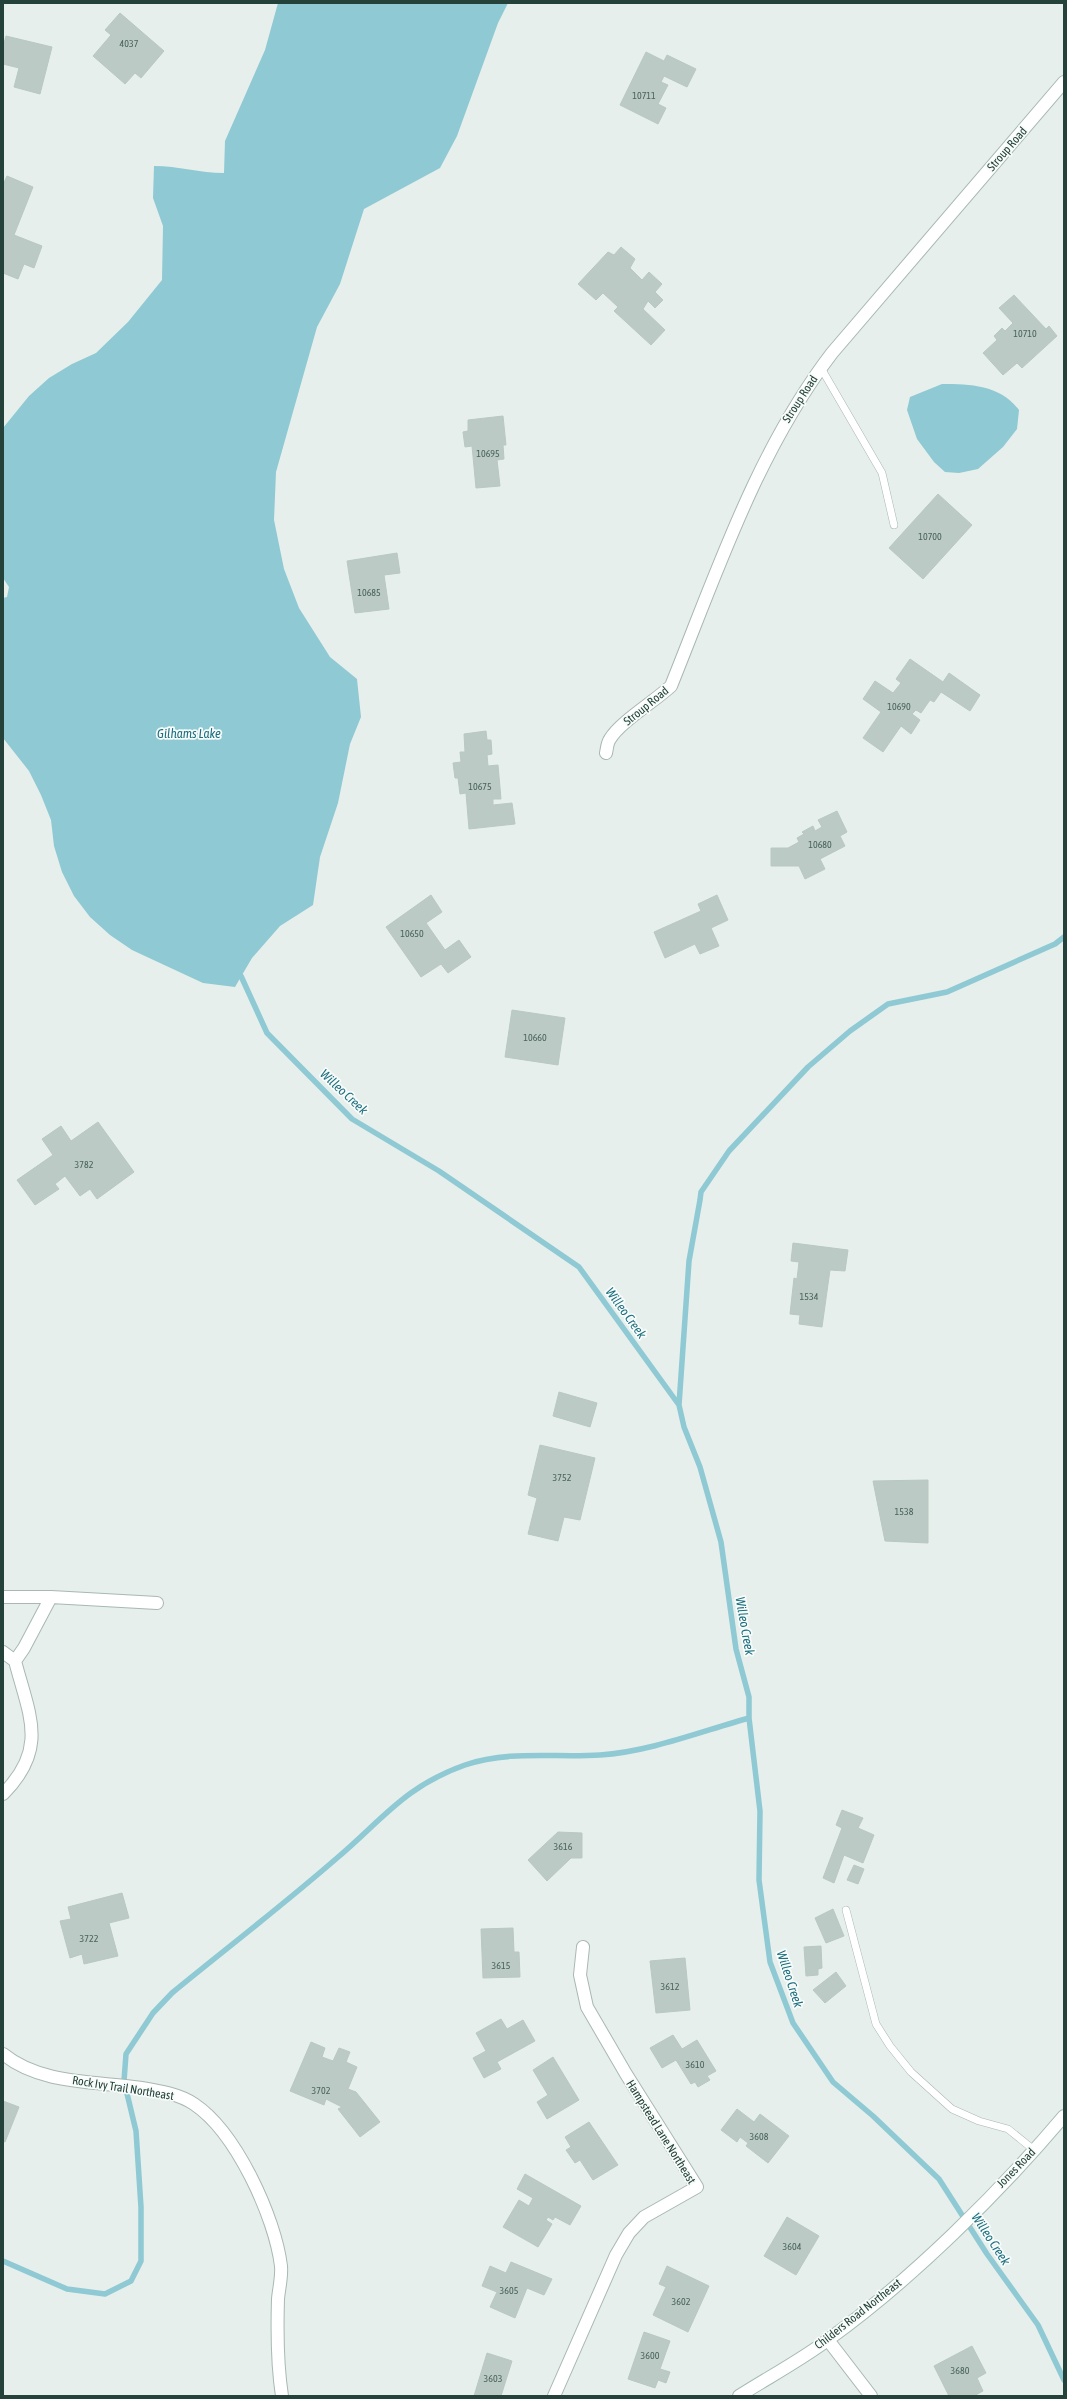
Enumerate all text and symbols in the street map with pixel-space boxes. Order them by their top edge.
house number: 4037 [120,38,139,49]
house number: 10711 [632,90,656,101]
street label: Stroup Road [984,124,1030,174]
house number: 10710 [1013,328,1037,339]
street label: Stroup Road [780,373,820,425]
house number: 10695 [476,448,500,459]
house number: 10700 [918,531,942,542]
house number: 10685 [357,587,381,598]
street label: Stroup Road [621,684,671,728]
house number: 10690 [887,701,911,712]
water label: Gilhams Lake [157,726,221,741]
house number: 10675 [468,781,492,792]
house number: 10680 [808,839,832,850]
house number: 10650 [400,928,424,939]
house number: 10660 [523,1032,547,1043]
water label: Willeo Creek [317,1066,371,1118]
house number: 3782 [75,1159,94,1170]
water label: Willeo Creek [603,1285,650,1342]
house number: 1534 [800,1291,819,1302]
house number: 3752 [553,1472,572,1483]
house number: 1538 [895,1506,914,1517]
water label: Willeo Creek [732,1596,758,1657]
house number: 3616 [554,1841,573,1852]
house number: 3722 [80,1933,99,1944]
water label: Willeo Creek [774,1949,806,2010]
house number: 3615 [492,1960,511,1971]
house number: 3612 [661,1981,680,1992]
house number: 3610 [686,2059,705,2070]
street label: Rock Ivy Trail Northeast [71,2073,175,2103]
street label: Hampstead Lane Northeast [623,2077,699,2187]
house number: 3702 [312,2085,331,2096]
house number: 3608 [750,2131,769,2142]
street label: Jones Road [994,2145,1038,2191]
water label: Willeo Creek [969,2210,1014,2268]
house number: 3604 [783,2241,802,2252]
street label: Childers Road Northeast [812,2275,905,2352]
house number: 3605 [500,2285,519,2296]
house number: 3602 [672,2296,691,2307]
house number: 3600 [641,2350,660,2361]
house number: 3680 [951,2365,970,2376]
house number: 3603 [484,2373,503,2384]

